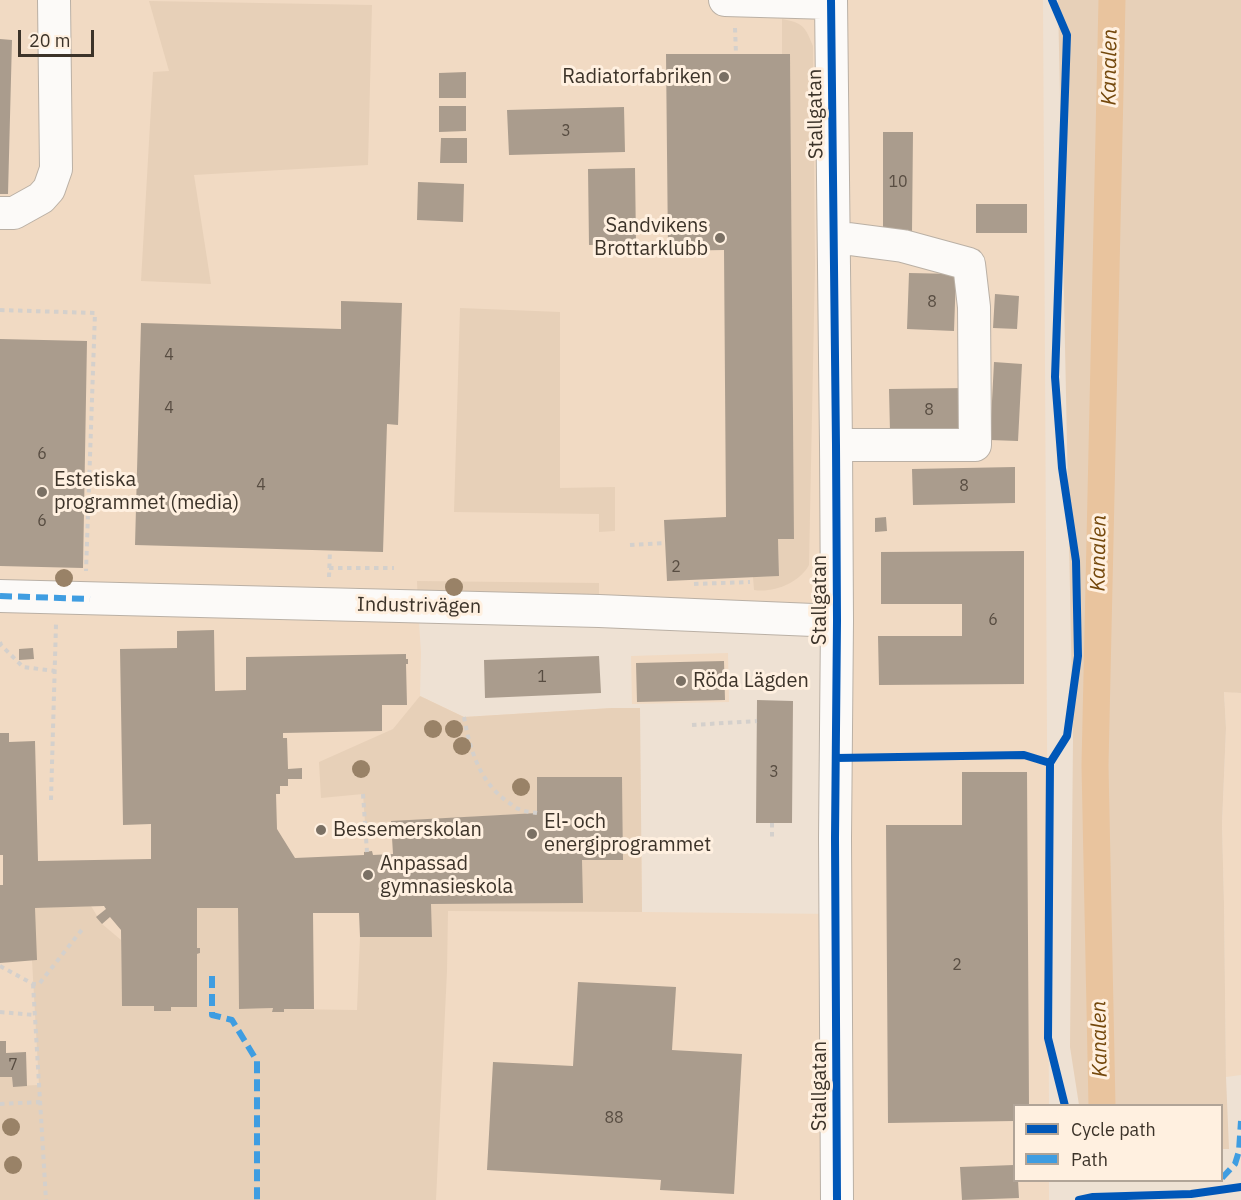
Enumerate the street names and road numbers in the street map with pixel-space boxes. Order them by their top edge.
street label: Stallgatan [803,69,829,159]
street label: Stallgatan [808,555,832,645]
street label: Industrivägen [357,593,481,619]
street label: Stallgatan [808,1041,832,1131]

